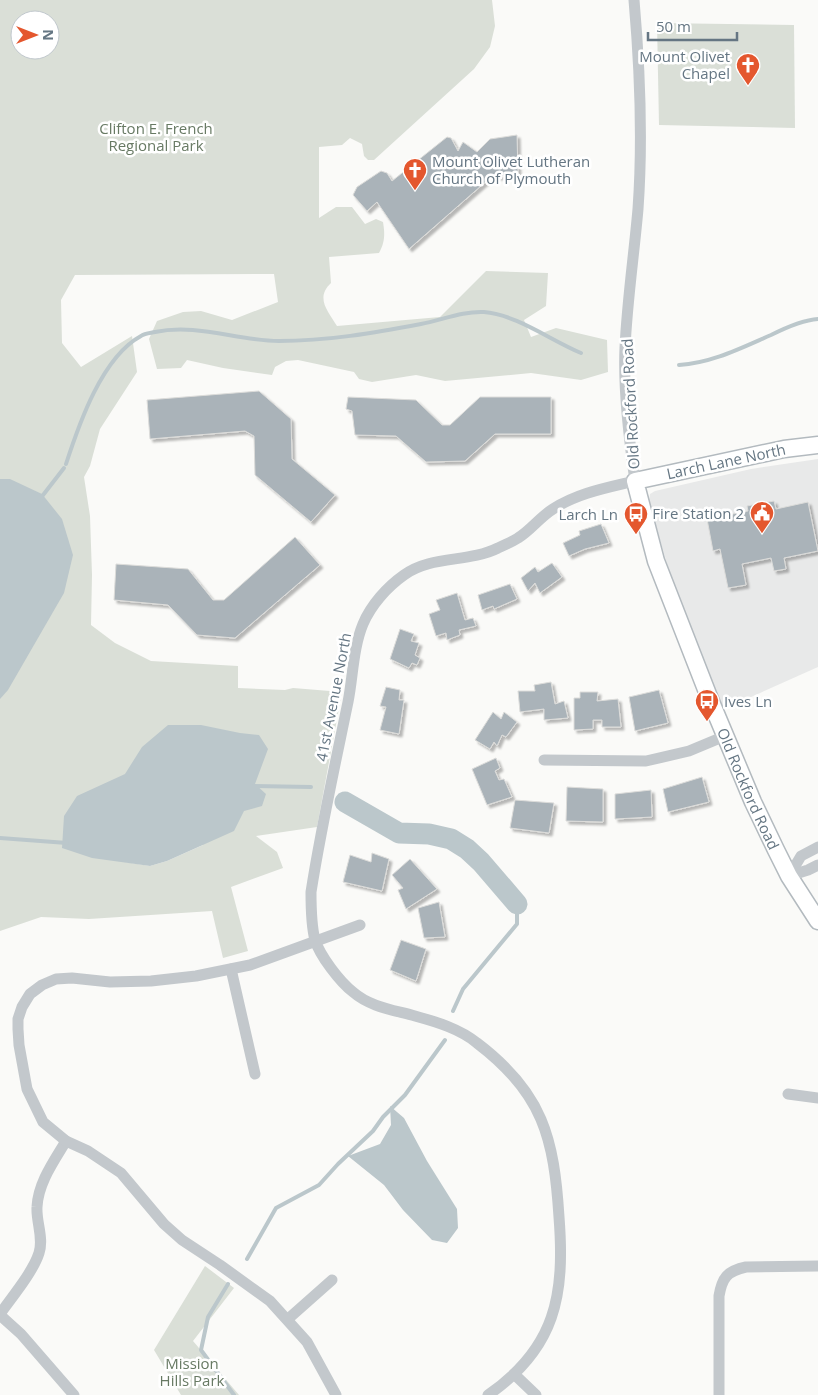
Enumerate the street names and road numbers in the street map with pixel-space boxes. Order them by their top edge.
street label: Old Rockford Road [617,338,643,470]
street label: Larch Lane North [665,439,787,483]
street label: 41st Avenue North [311,631,355,763]
street label: Old Rockford Road [713,725,784,853]

